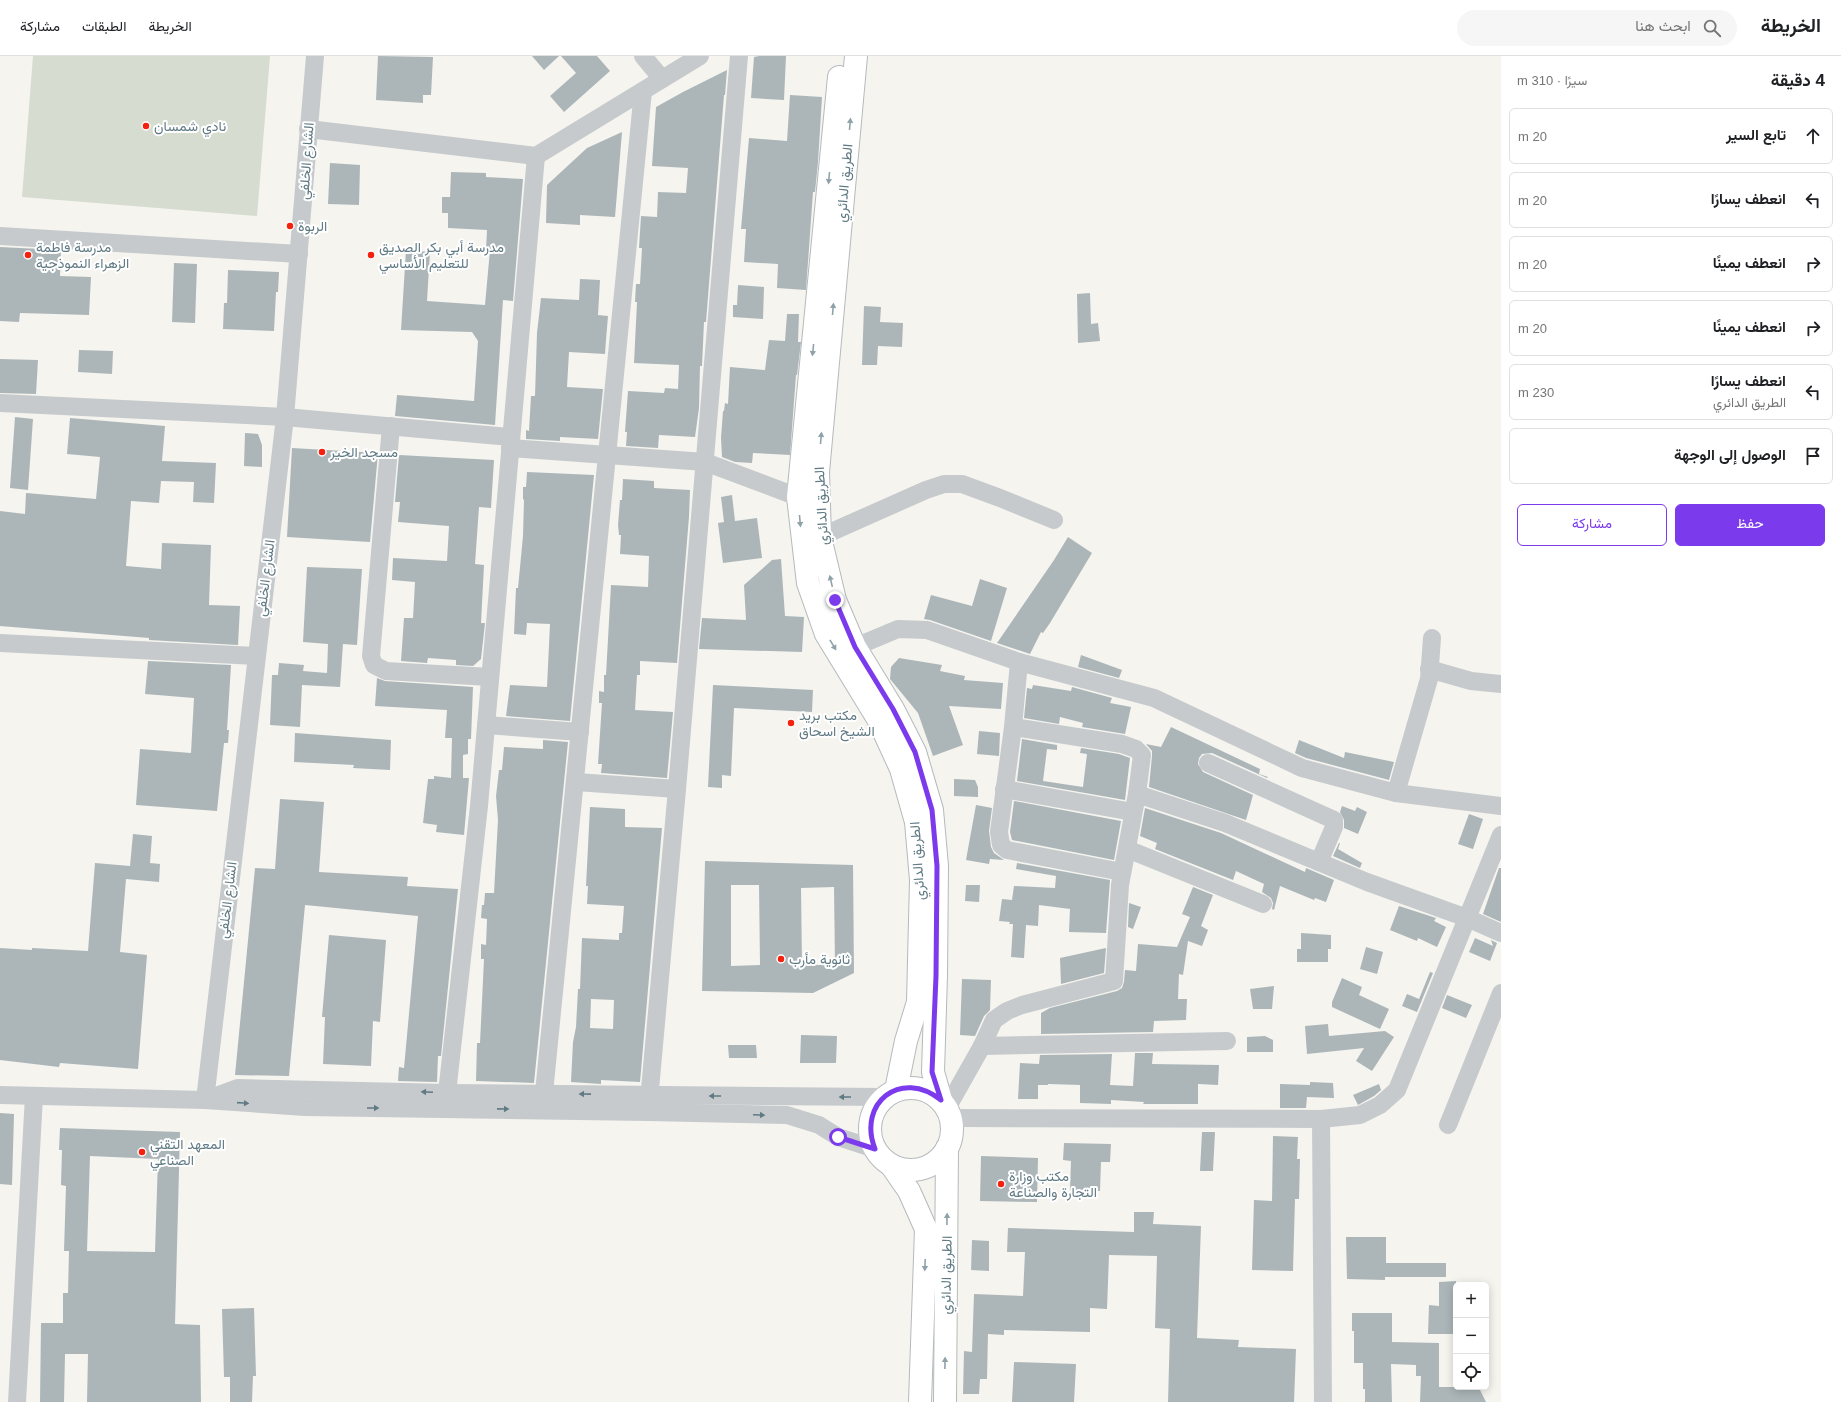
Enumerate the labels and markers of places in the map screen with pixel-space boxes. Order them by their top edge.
place label: نادي شمسان [154,118,226,138]
marker: نادي شمسان [141,121,151,131]
place label: الربوة [298,218,327,235]
marker: الربوة [285,221,295,231]
place label: مدرسة فاطمة الزهراء النموذجية [36,239,129,272]
place label: مدرسة أبي بكر الصديق للتعليم الأساسي [379,239,504,275]
marker: مدرسة فاطمة الزهراء النموذجية [23,250,33,260]
marker: مدرسة أبي بكر الصديق للتعليم الأساسي [366,250,376,260]
place label: مسجد الخير [329,444,398,461]
marker: مسجد الخير [317,447,327,457]
place label: مكتب بريد الشيخ اسحاق [799,707,875,742]
marker: مكتب بريد الشيخ اسحاق [786,718,796,728]
place label: ثانوية مأرب [789,951,850,968]
marker: ثانوية مأرب [776,954,786,964]
place label: المعهد التقني الصناعي [150,1136,225,1172]
marker: المعهد التقني الصناعي [137,1147,147,1157]
place label: مكتب وزارة التجارة والصناعة [1009,1168,1097,1201]
marker: مكتب وزارة التجارة والصناعة [996,1179,1006,1189]

